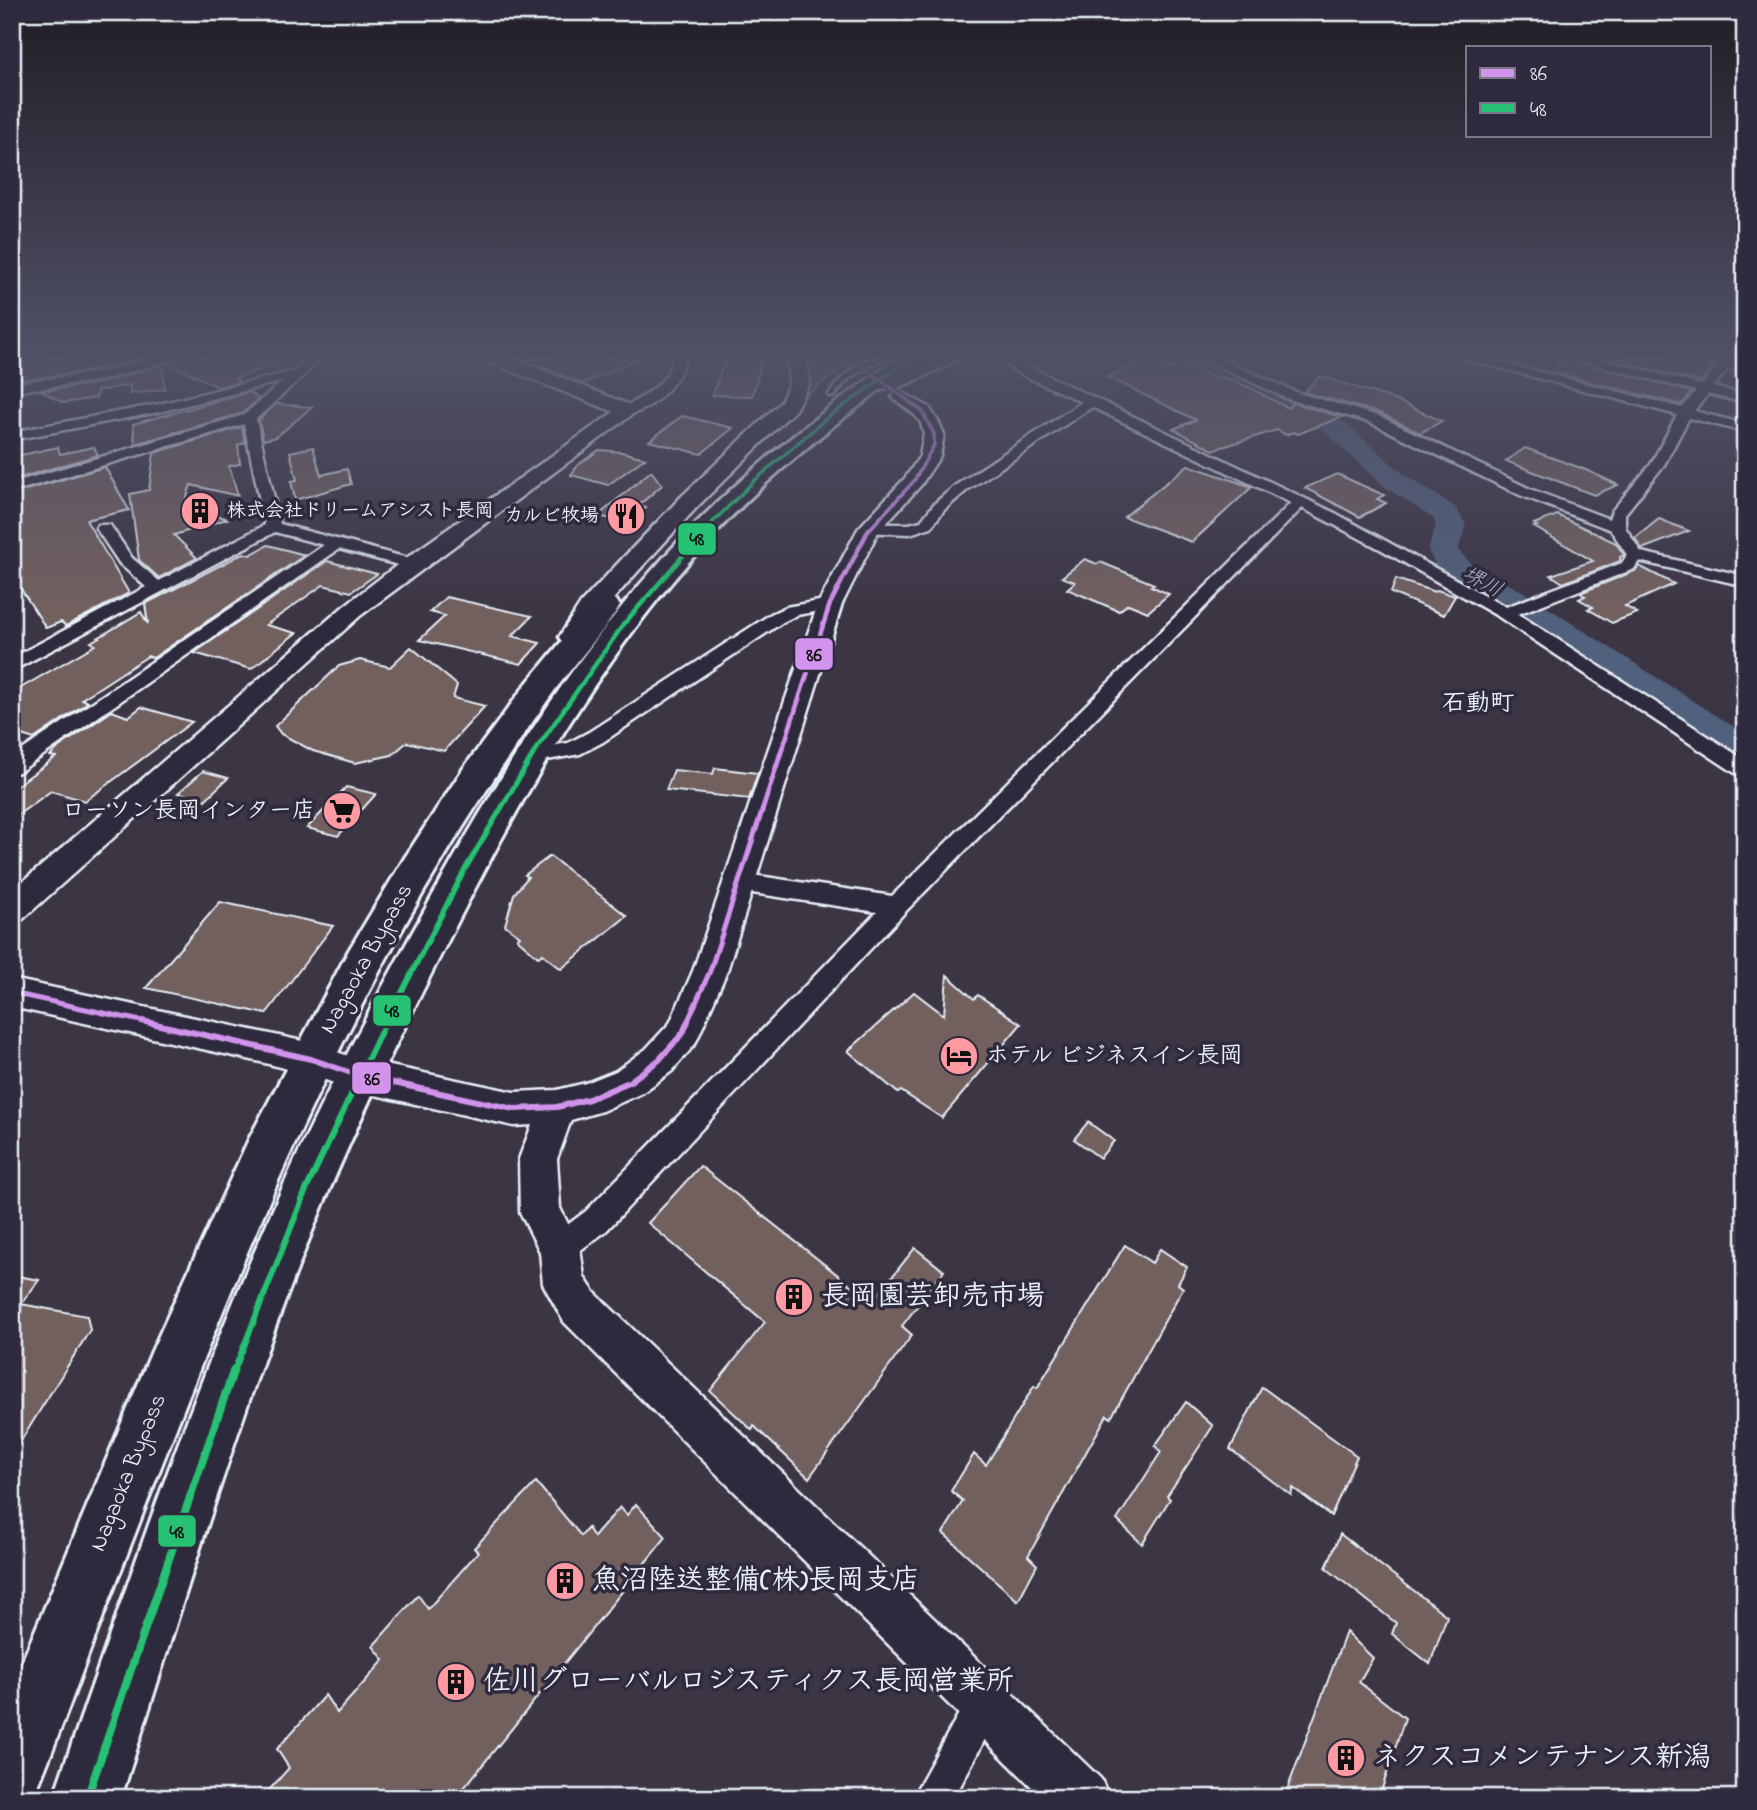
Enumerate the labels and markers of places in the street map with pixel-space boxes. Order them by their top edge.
building icon: 株式会社ドリームアシスト長岡 [179,490,221,532]
restaurant icon: カルビ牧場 [605,495,647,537]
place label: 株式会社ドリームアシスト長岡 [227,498,493,525]
place label: カルビ牧場 [504,503,599,530]
supermarket icon: ローソン長岡インター店 [321,790,363,832]
place label: ローソン長岡インター店 [62,795,315,828]
hotel icon: ホテル ビジネスイン長岡 [938,1035,980,1077]
place label: ホテル ビジネスイン長岡 [986,1040,1242,1073]
building icon: 長岡園芸卸売市場 [773,1276,815,1318]
place label: 長岡園芸卸売市場 [821,1277,1045,1318]
building icon: 魚沼陸送整備(株)長岡支店 [544,1560,586,1602]
place label: 魚沼陸送整備(株)長岡支店 [592,1561,920,1602]
building icon: 佐川グローバルロジスティクス長岡営業所 [435,1661,477,1703]
place label: 佐川グローバルロジスティクス長岡営業所 [483,1662,1014,1703]
building icon: ネクスコメンテナンス新潟 [1325,1737,1367,1779]
place label: ネクスコメンテナンス新潟 [1373,1738,1711,1779]

